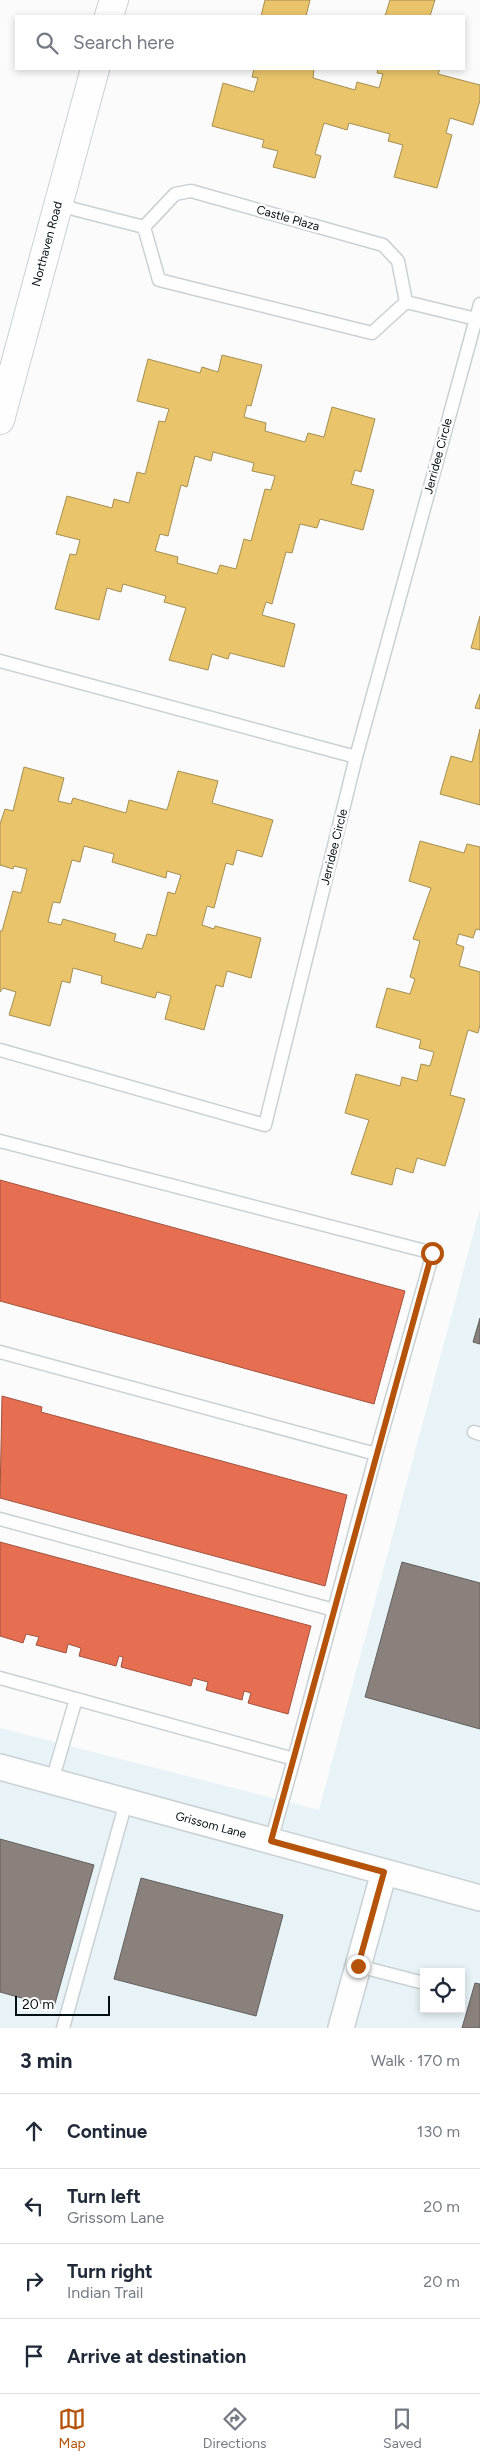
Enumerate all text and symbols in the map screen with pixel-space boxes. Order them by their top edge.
search box [15,15,465,70]
icon: search [33,29,61,57]
text: Search here [73,31,175,54]
street label: Northaven Road [29,200,65,288]
street label: Castle Plaza [255,202,321,234]
street label: Jerridee Circle [421,416,455,495]
street label: Jerridee Circle [318,807,350,886]
route start [421,1242,444,1265]
street label: Grissom Lane [174,1809,248,1841]
route end [347,1955,370,1978]
map controls [420,1968,465,2013]
button: locate [420,1968,465,2013]
scale bar [15,1993,110,2016]
text: 20 m [22,1996,54,2013]
text: 3 min [20,2048,72,2073]
text: Walk · 170 m [371,2051,460,2070]
icon: ahead [20,2117,48,2145]
text: Continue [67,2120,147,2143]
text: 130 m [417,2122,460,2141]
text: Turn left [67,2185,141,2208]
icon: left [20,2192,48,2220]
text: 20 m [423,2197,460,2216]
text: Grissom Lane [67,2208,164,2227]
text: Turn right [67,2260,153,2283]
icon: right [20,2267,48,2295]
text: 20 m [423,2272,460,2291]
text: Indian Trail [67,2283,143,2302]
icon: arrive [20,2342,48,2370]
text: Arrive at destination [67,2345,246,2368]
tab: Map [58,2405,86,2452]
tab: Directions [203,2405,267,2452]
tab: Saved [383,2405,422,2452]

